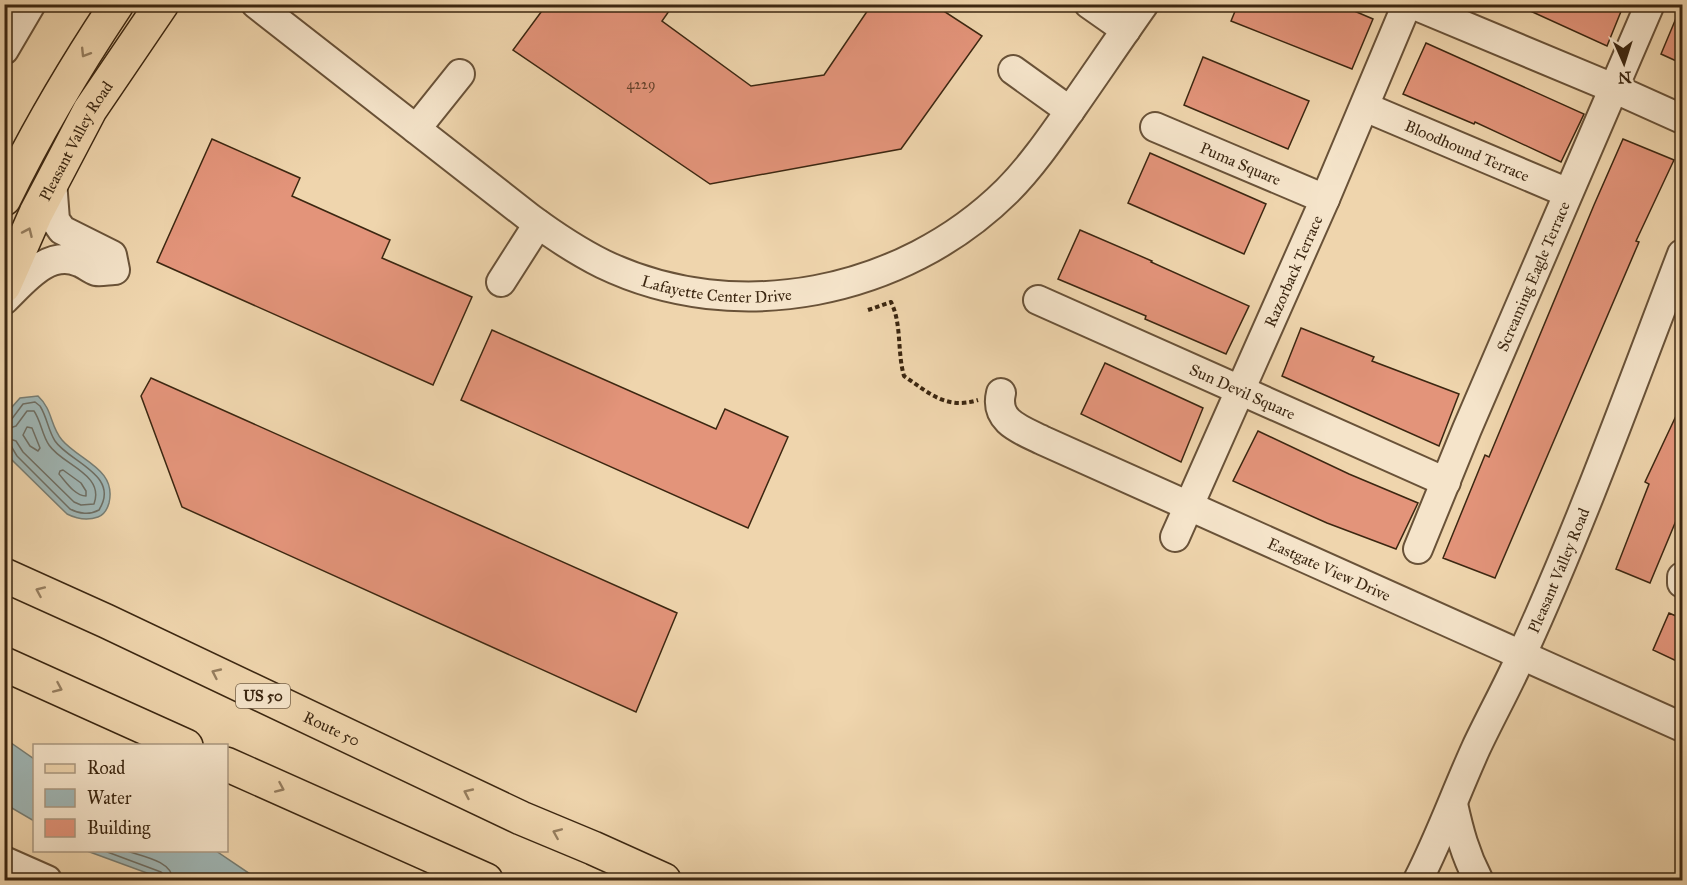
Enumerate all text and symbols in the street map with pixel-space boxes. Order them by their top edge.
north arrow [1594,33,1654,93]
one-way arrow [80,47,92,57]
text: N [1617,68,1632,87]
house number: 4229 [626,76,656,93]
street label: Pleasant Valley Road [35,78,117,204]
street label: Bloodhound Terrace [1402,116,1532,186]
street label: Puma Square [1197,138,1284,189]
street label: Screaming Eagle Terrace [1493,198,1574,354]
street label: Razorback Terrace [1260,212,1327,330]
one-way arrow [21,227,33,238]
street label: Lafayette Center Drive [639,271,793,306]
street label: Sun Devil Square [1187,360,1298,424]
street label: Pleasant Valley Road [1524,505,1593,636]
street label: Eastgate View Drive [1265,533,1394,605]
one-way arrow [35,586,46,598]
one-way arrow [212,669,223,681]
one-way arrow [51,681,62,693]
road number: US 50 [236,684,290,708]
street label: Route 50 [300,707,363,750]
legend [33,744,228,852]
text: Road [87,757,125,779]
one-way arrow [273,780,284,792]
text: Water [87,787,132,809]
one-way arrow [464,789,475,801]
text: Building [87,817,151,840]
one-way arrow [552,828,563,840]

